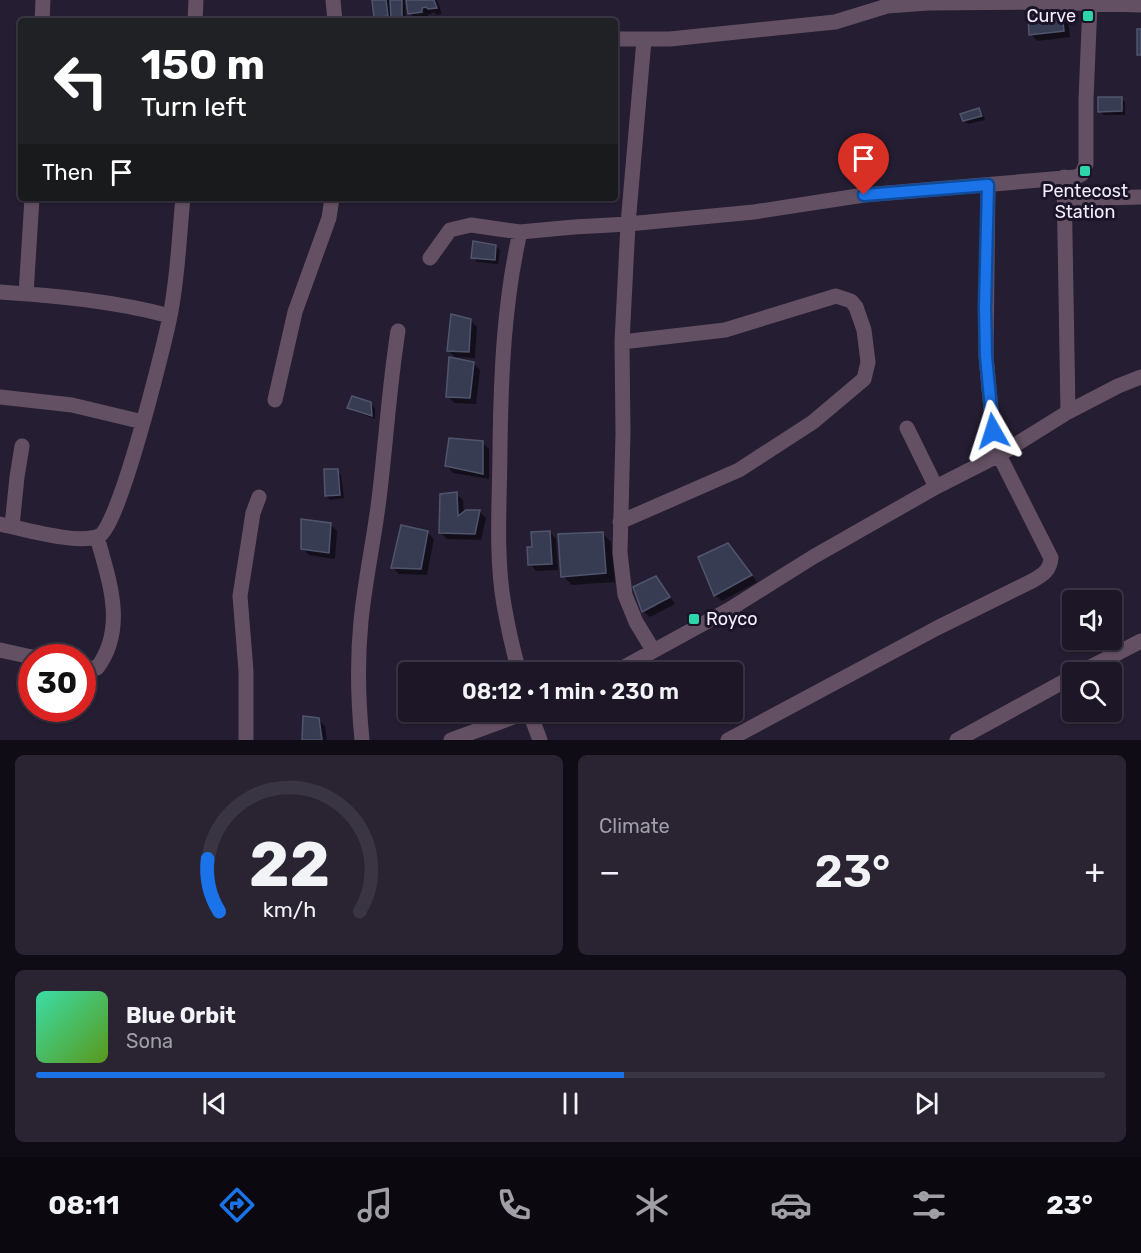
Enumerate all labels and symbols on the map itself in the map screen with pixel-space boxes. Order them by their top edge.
place label: Curve [1027,5,1076,27]
marker: Curve [1081,9,1095,23]
pin [838,133,889,195]
marker: Pentecost Station [1078,164,1092,178]
place label: Pentecost Station [1042,180,1128,223]
position arrow [961,399,1025,463]
place label: Royco [706,608,758,630]
marker: Royco [687,612,701,626]
speed limit sign: 30 [18,644,96,722]

